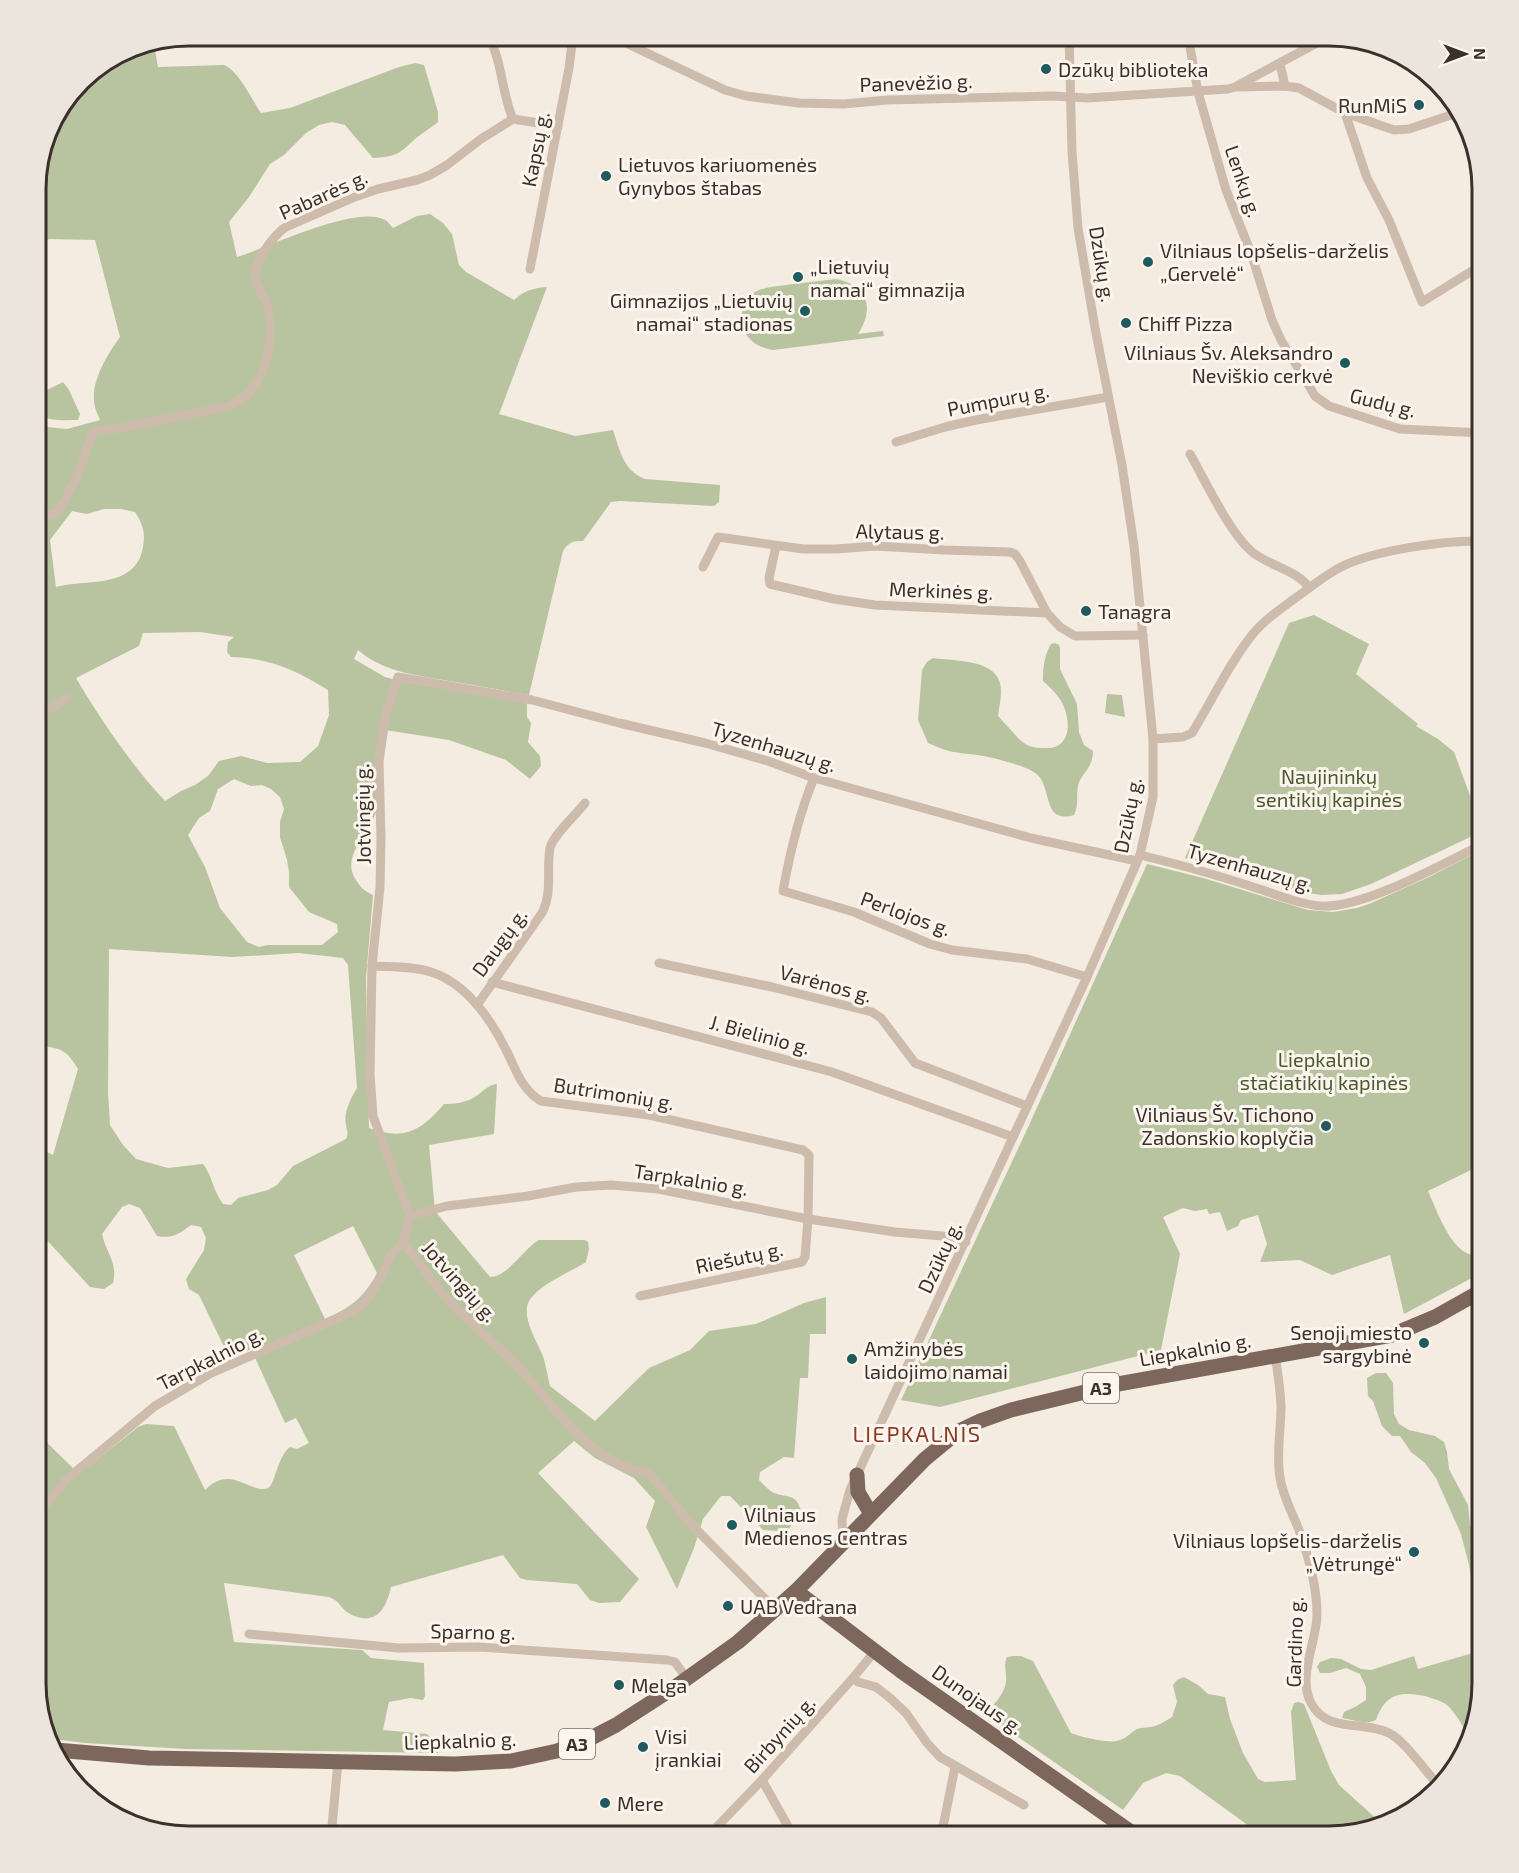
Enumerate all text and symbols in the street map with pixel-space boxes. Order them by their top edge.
north arrow [1435,24,1495,84]
text: N [1471,48,1490,60]
place label: Dzūkų biblioteka [1058,57,1208,81]
marker: Dzūkų biblioteka [1039,62,1053,76]
street label: Panevėžio g. [859,68,973,96]
place label: RunMiS [1338,93,1407,117]
marker: RunMiS [1412,98,1426,112]
street label: Kapsų g. [516,109,554,189]
street label: Lenkų g. [1221,142,1267,220]
place label: Lietuvos kariuomenės Gynybos štabas [618,152,817,199]
street label: Pabarės g. [275,164,371,224]
marker: Lietuvos kariuomenės Gynybos štabas [599,169,613,183]
street label: Dzūkų g. [1085,224,1121,304]
place label: Vilniaus lopšelis-darželis „Gervelė“ [1160,238,1389,285]
place label: „Lietuvių namai“ gimnazija [810,254,965,301]
marker: Vilniaus lopšelis-darželis „Gervelė“ [1141,255,1155,269]
marker: „Lietuvių namai“ gimnazija [791,270,805,284]
place label: Gimnazijos „Lietuvių namai“ stadionas [610,288,793,335]
marker: Gimnazijos „Lietuvių namai“ stadionas [798,304,812,318]
place label: Chiff Pizza [1138,311,1233,335]
marker: Chiff Pizza [1119,316,1133,330]
place label: Vilniaus Šv. Aleksandro Neviškio cerkvė [1124,340,1333,387]
marker: Vilniaus Šv. Aleksandro Neviškio cerkvė [1338,356,1352,370]
street label: Pumpurų g. [945,377,1051,421]
street label: Gudų g. [1348,382,1418,422]
street label: Alytaus g. [855,518,945,544]
street label: Merkinės g. [889,576,993,604]
place label: Tanagra [1098,599,1171,623]
marker: Tanagra [1079,604,1093,618]
street label: Tyzenhauzų g. [709,716,839,776]
street label: Jotvingių g. [349,763,375,865]
park label: Naujininkų sentikių kapinės [1256,764,1402,811]
street label: Dzūkų g. [1108,775,1146,855]
street label: Tyzenhauzų g. [1185,838,1315,896]
street label: Perlojos g. [858,886,954,940]
street label: Daugų g. [466,903,532,981]
street label: Varėnos g. [777,959,875,1007]
street label: J. Bielinio g. [707,1009,813,1059]
park label: Liepkalnio stačiatikių kapinės [1240,1047,1408,1094]
street label: Butrimonių g. [552,1072,676,1114]
place label: Vilniaus Šv. Tichono Zadonskio koplyčia [1135,1102,1314,1149]
marker: Vilniaus Šv. Tichono Zadonskio koplyčia [1319,1119,1333,1133]
street label: Tarpkalnio g. [632,1158,750,1200]
street label: Dzūkų g. [912,1217,966,1297]
street label: Jotvingių g. [417,1236,503,1326]
street label: Riešutų g. [693,1236,785,1278]
place label: Senoji miesto sargybinė [1290,1320,1412,1367]
street label: Tarpkalnio g. [153,1321,267,1395]
street label: Liepkalnio g. [1137,1327,1253,1371]
place label: Amžinybės laidojimo namai [864,1336,1008,1383]
marker: Senoji miesto sargybinė [1417,1336,1431,1350]
marker: Amžinybės laidojimo namai [845,1352,859,1366]
road number: A3 [1083,1373,1119,1403]
district label: LIEPKALNIS [853,1420,981,1446]
place label: Vilniaus Medienos Centras [744,1502,908,1549]
marker: Vilniaus Medienos Centras [725,1518,739,1532]
place label: Vilniaus lopšelis-darželis „Vėtrungė“ [1173,1528,1402,1575]
marker: Vilniaus lopšelis-darželis „Vėtrungė“ [1407,1545,1421,1559]
place label: UAB Vedrana [740,1594,857,1618]
street label: Gardino g. [1280,1596,1308,1688]
marker: UAB Vedrana [721,1599,735,1613]
street label: Sparno g. [430,1618,516,1644]
street label: Dunojaus g. [928,1659,1028,1739]
place label: Melga [631,1673,687,1697]
marker: Melga [612,1678,626,1692]
street label: Birbynių g. [738,1691,820,1777]
place label: Visi įrankiai [655,1724,722,1771]
street label: Liepkalnio g. [403,1726,517,1754]
road number: A3 [559,1729,595,1759]
marker: Visi įrankiai [636,1740,650,1754]
place label: Mere [617,1791,664,1815]
marker: Mere [598,1796,612,1810]

